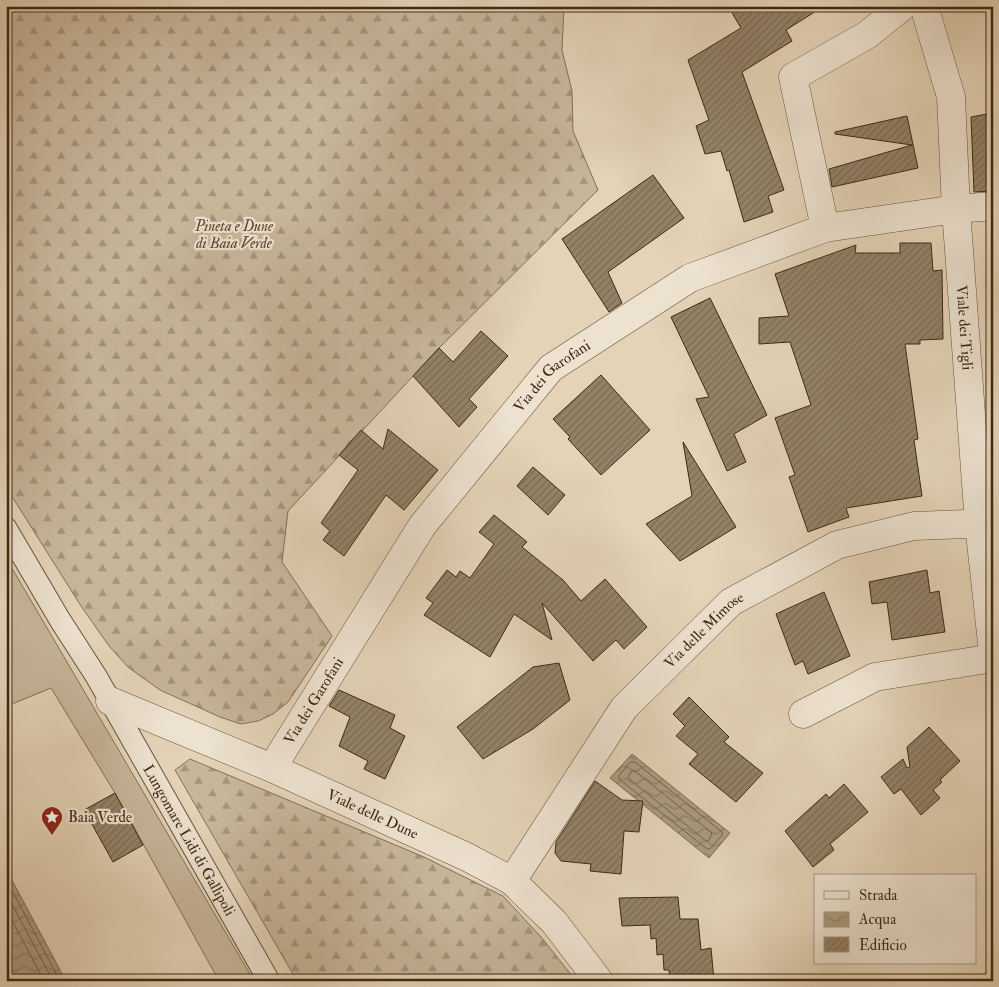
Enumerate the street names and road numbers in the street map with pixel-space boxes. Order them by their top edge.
street label: Viale dei Tigli [952,285,977,371]
street label: Via dei Garofani [510,336,594,416]
street label: Via delle Mimose [660,588,747,673]
street label: Via dei Garofani [280,654,348,748]
street label: Lungomare Lidi di Gallipoli [138,761,239,919]
street label: Viale delle Dune [324,785,421,844]

